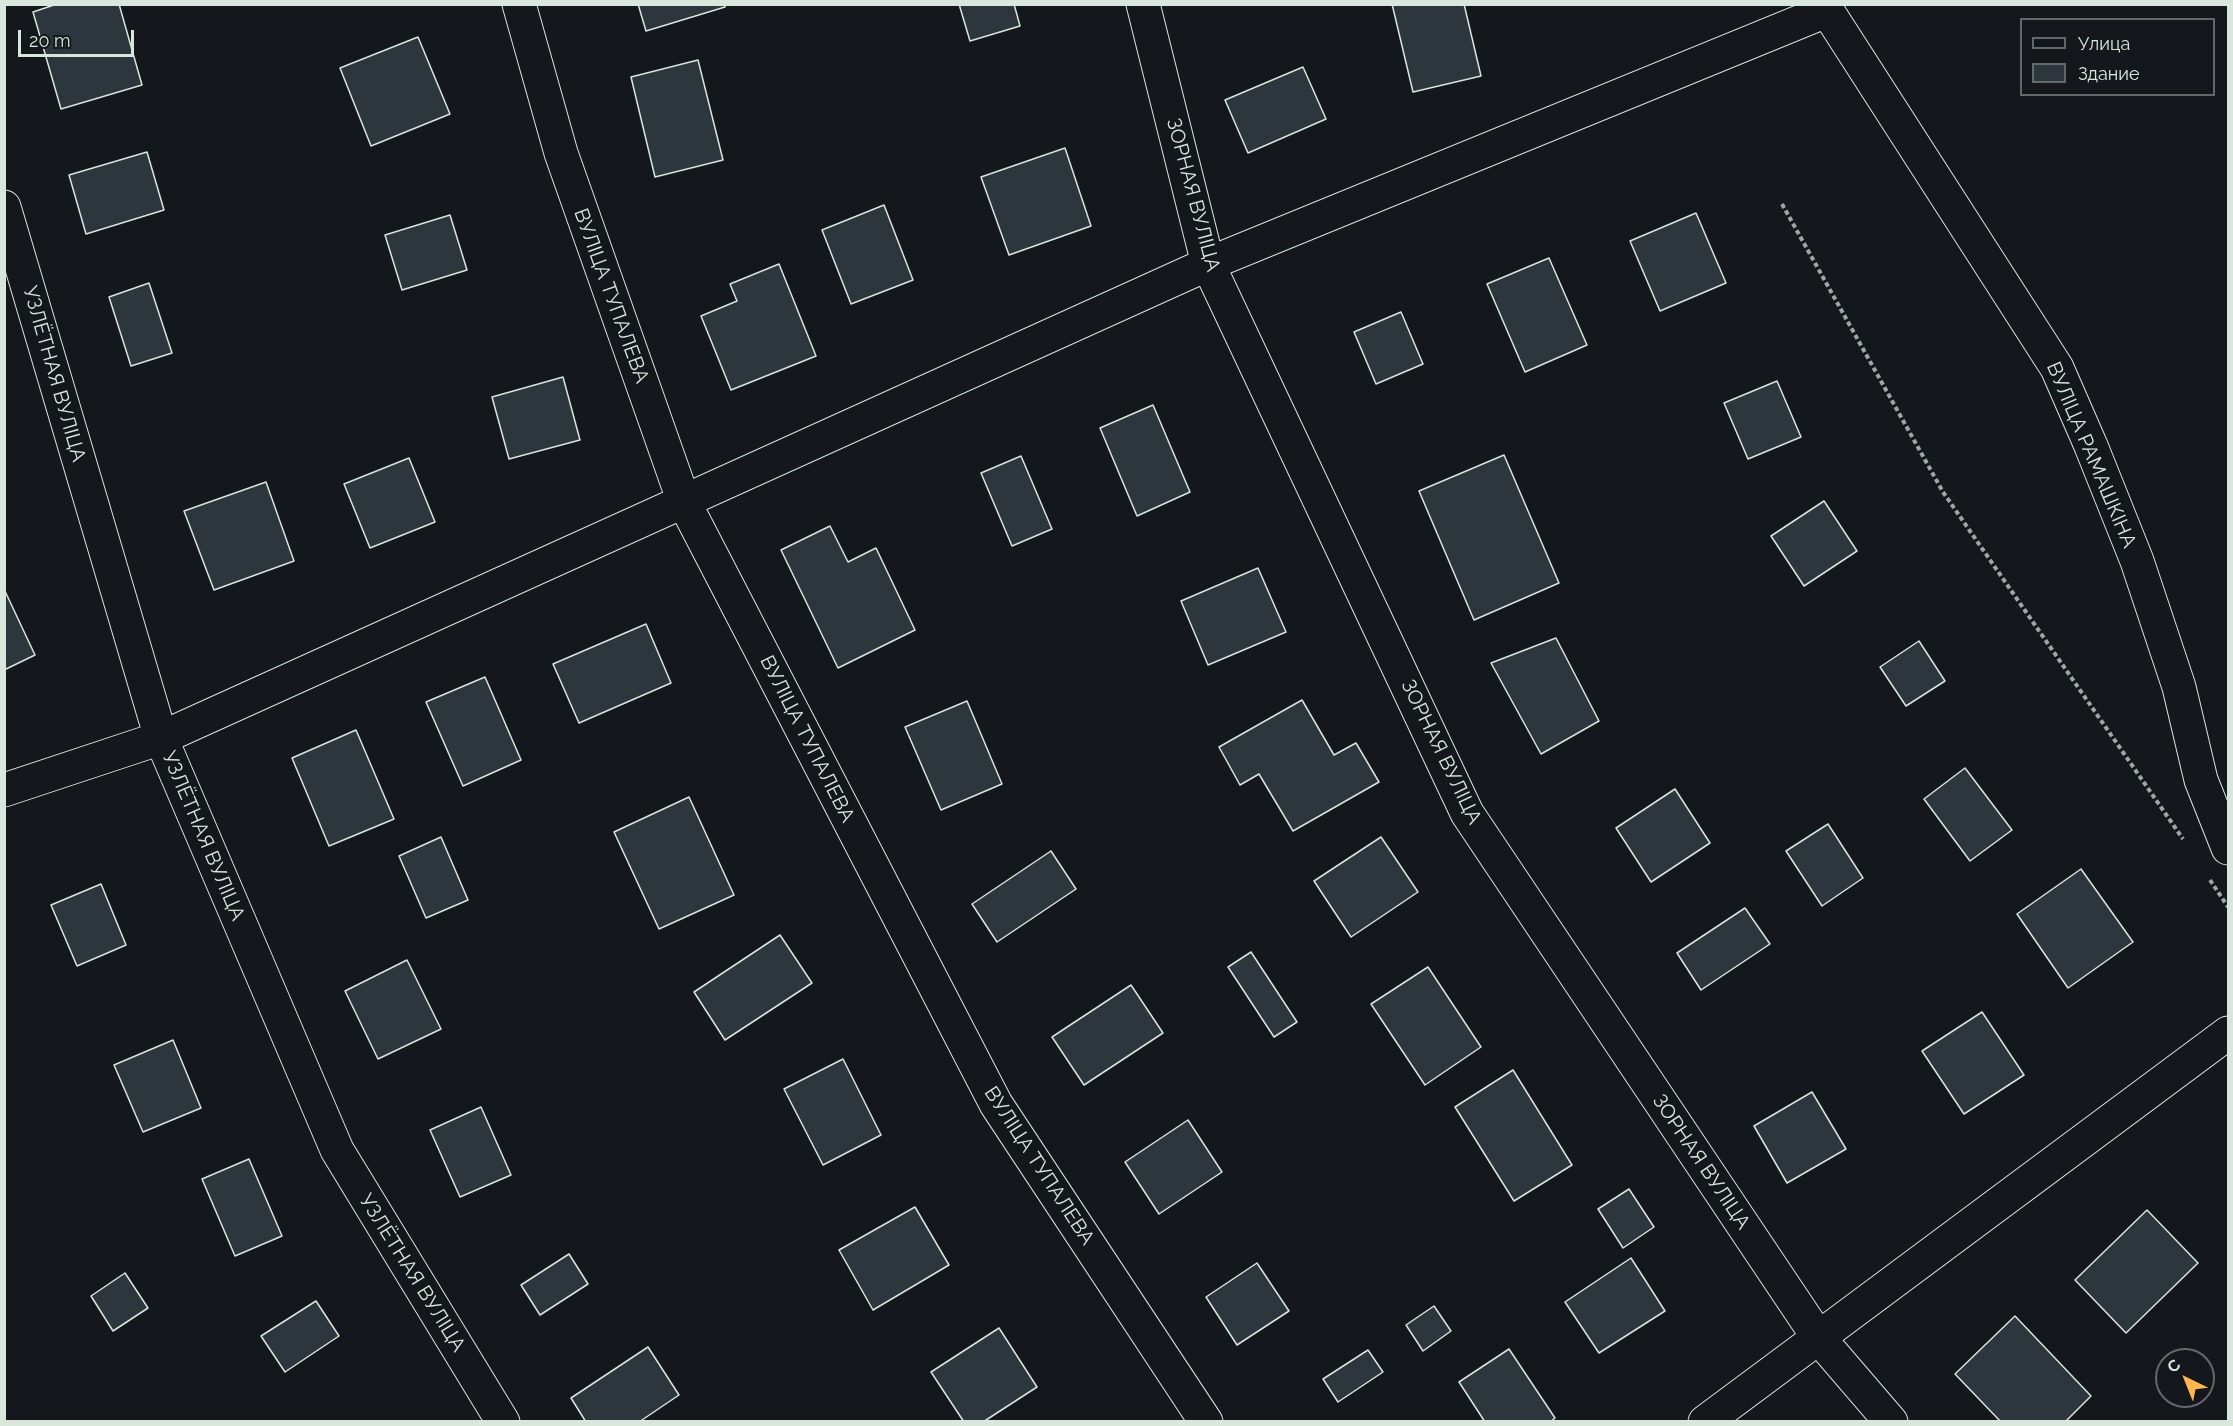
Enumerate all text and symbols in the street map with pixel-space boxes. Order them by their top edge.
scale bar [21,18,136,56]
legend [2020,18,2215,96]
text: 20 m [29,30,71,51]
text: Улица [2078,33,2130,54]
text: Здание [2078,63,2140,84]
street label: ЗОРНАЯ ВУЛІЦА [1161,116,1225,274]
street label: ВУЛІЦА ТУПАЛЕВА [568,205,654,387]
street label: УЗЛЁТНАЯ ВУЛІЦА [17,283,91,465]
street label: ВУЛІЦА РАМАШКІНА [2041,359,2141,551]
street label: ВУЛІЦА ТУПАЛЕВА [755,652,859,826]
street label: ЗОРНАЯ ВУЛІЦА [1396,676,1486,828]
street label: УЗЛЁТНАЯ ВУЛІЦА [156,748,250,924]
street label: ВУЛІЦА ТУПАЛЕВА [979,1082,1099,1250]
street label: ЗОРНАЯ ВУЛІЦА [1647,1090,1755,1234]
street label: УЗЛЁТНАЯ ВУЛІЦА [354,1190,470,1356]
north arrow [2155,1348,2215,1408]
text: С [2163,1355,2184,1377]

